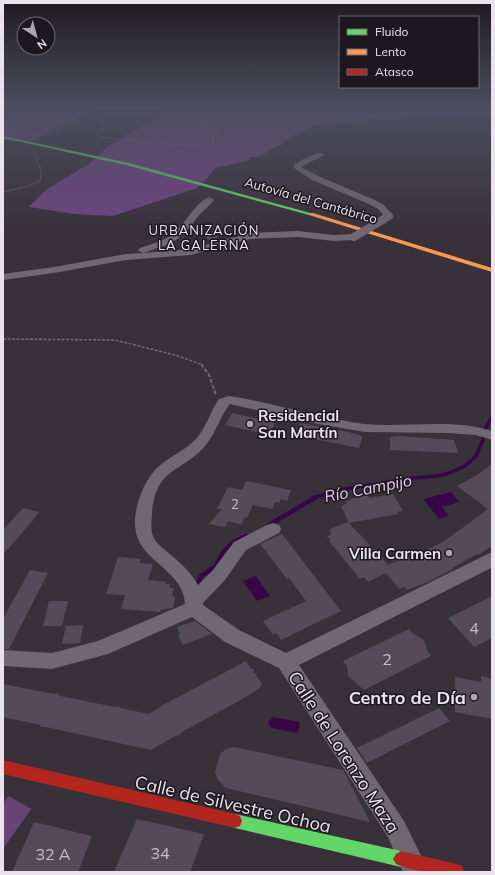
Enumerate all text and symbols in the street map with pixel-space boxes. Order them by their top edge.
north arrow [16,16,56,56]
legend [339,16,479,88]
text: Fluido [375,24,409,39]
text: N [34,36,49,52]
text: Lento [375,44,406,59]
text: Atasco [375,64,414,79]
street label: Autovía del Cantábrico [243,173,379,227]
district label: URBANIZACIÓN LA GALERNA [149,222,259,253]
place label: Residencial San Martín [258,406,339,442]
marker: Residencial San Martín [245,419,255,429]
water label: Río Campijo [322,470,414,506]
house number: 2 [231,496,239,512]
place label: Villa Carmen [348,544,441,563]
marker: Villa Carmen [444,548,454,558]
house number: 4 [469,618,479,638]
house number: 2 [382,649,392,669]
street label: Calle de Lorenzo Maza [283,667,405,837]
place label: Centro de Día [349,686,466,709]
marker: Centro de Día [469,692,479,702]
street label: Calle de Silvestre Ochoa [133,770,333,838]
house number: 34 [150,843,170,863]
house number: 32 A [35,844,71,864]

